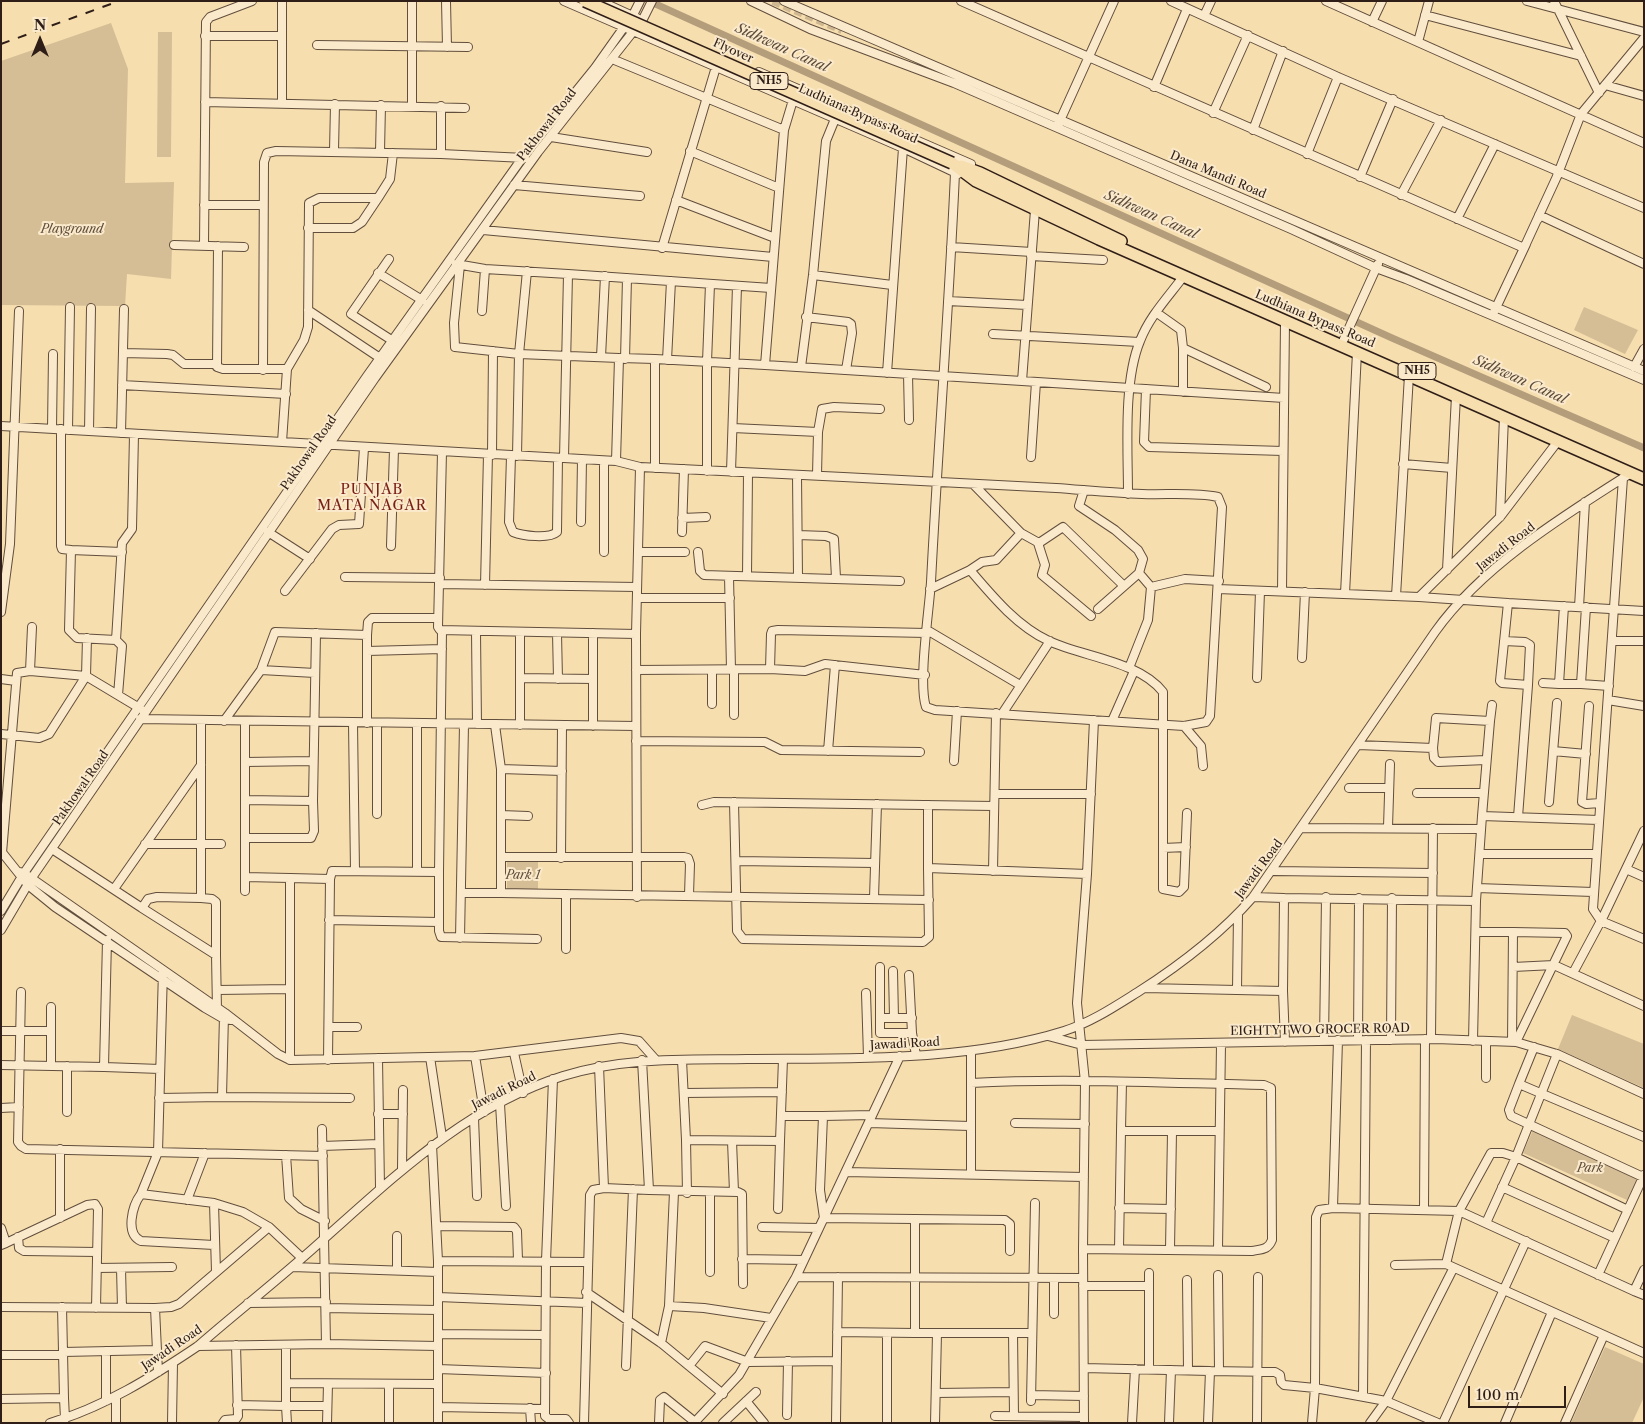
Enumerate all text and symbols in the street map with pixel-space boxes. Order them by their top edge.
north arrow [15,15,65,65]
text: N [34,16,46,34]
water label: Sidhwan Canal [733,20,831,76]
street label: Flyover [711,36,755,66]
road number: NH5 [750,72,788,90]
street label: Ludhiana Bypass Road [796,81,920,147]
street label: Pakhowal Road [514,86,580,164]
street label: Dana Mandi Road [1168,148,1268,202]
water label: Sidhwan Canal [1102,187,1200,243]
park label: Playground [41,223,103,237]
street label: Ludhiana Bypass Road [1253,287,1377,351]
water label: Sidhwan Canal [1471,352,1569,408]
road number: NH5 [1398,362,1436,380]
street label: Pakhowal Road [278,413,340,493]
district label: PUNJAB MATA NAGAR [316,482,428,514]
street label: Jawadi Road [1474,520,1538,574]
street label: Pakhowal Road [50,748,112,828]
street label: Jawadi Road [1232,837,1286,901]
park label: Park 1 [506,869,540,883]
street label: EIGHTYTWO GROCER ROAD [1230,1021,1410,1039]
street label: Jawadi Road [870,1035,940,1053]
street label: Jawadi Road [469,1069,539,1113]
park label: Park [1577,1162,1603,1176]
street label: Jawadi Road [139,1323,205,1373]
scale bar [1470,1376,1568,1408]
text: 100 m [1476,1385,1519,1404]

